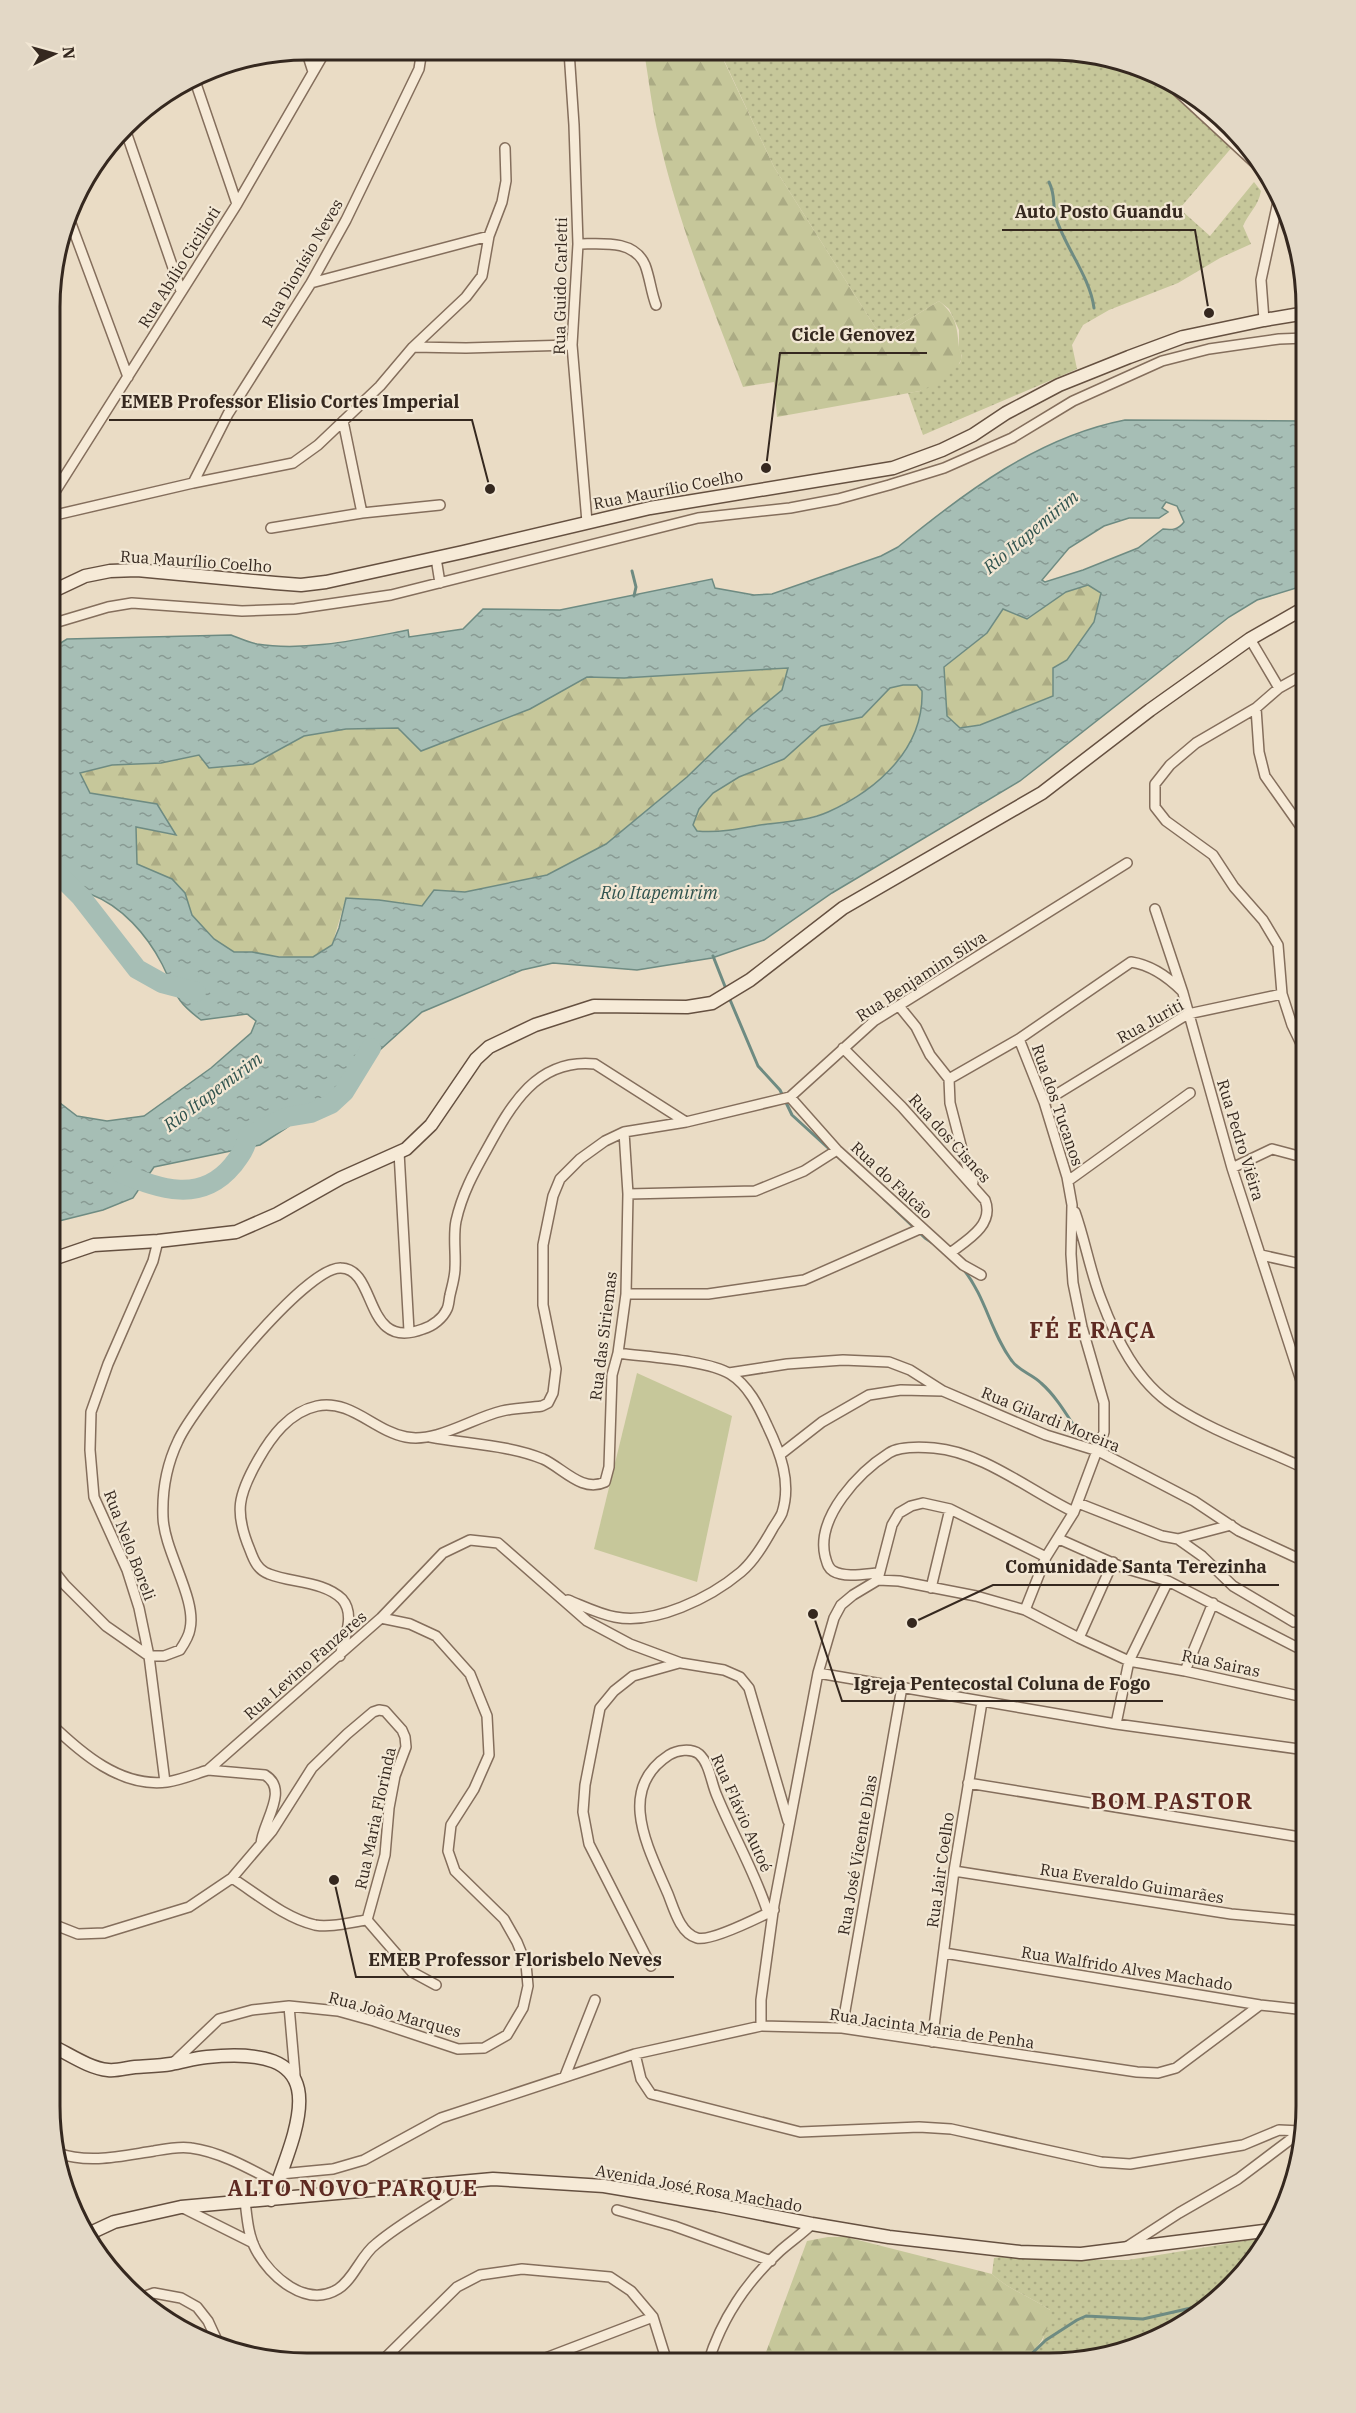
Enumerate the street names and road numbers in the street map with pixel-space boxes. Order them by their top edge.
street label: Rua Dionísio Neves [257,195,347,331]
street label: Rua Abílio Cicilioti [134,203,224,331]
street label: Rua Guido Carletti [549,217,571,355]
street label: Rua Maurílio Coelho [591,465,745,513]
street label: Rua Maurílio Coelho [119,546,273,576]
street label: Rua Benjamim Silva [852,926,990,1026]
street label: Rua Juriti [1113,995,1187,1047]
street label: Rua dos Tucanos [1028,1042,1088,1168]
street label: Rua Pedro Viêira [1213,1077,1269,1203]
street label: Rua dos Cisnes [905,1089,995,1187]
street label: Rua do Falcão [847,1137,937,1223]
street label: Rua das Siriemas [585,1270,621,1402]
street label: Rua Gilardi Moreira [979,1382,1124,1456]
street label: Rua Nelo Boreli [100,1487,160,1603]
street label: Rua Levino Fanzeres [240,1606,370,1724]
street label: Rua Sairas [1180,1645,1262,1681]
street label: Rua Maria Florinda [350,1745,400,1891]
street label: Rua Flávio Autoé [707,1751,777,1875]
street label: Rua José Vicente Dias [833,1773,881,1937]
street label: Rua Jair Coelho [922,1811,958,1929]
street label: Rua Everaldo Guimarães [1039,1859,1225,1907]
street label: Rua Walfrido Alves Machado [1020,1941,1234,1995]
street label: Rua João Marques [327,1987,463,2041]
street label: Rua Jacinta Maria de Penha [828,2004,1036,2052]
street label: Avenida José Rosa Machado [594,2160,804,2216]

